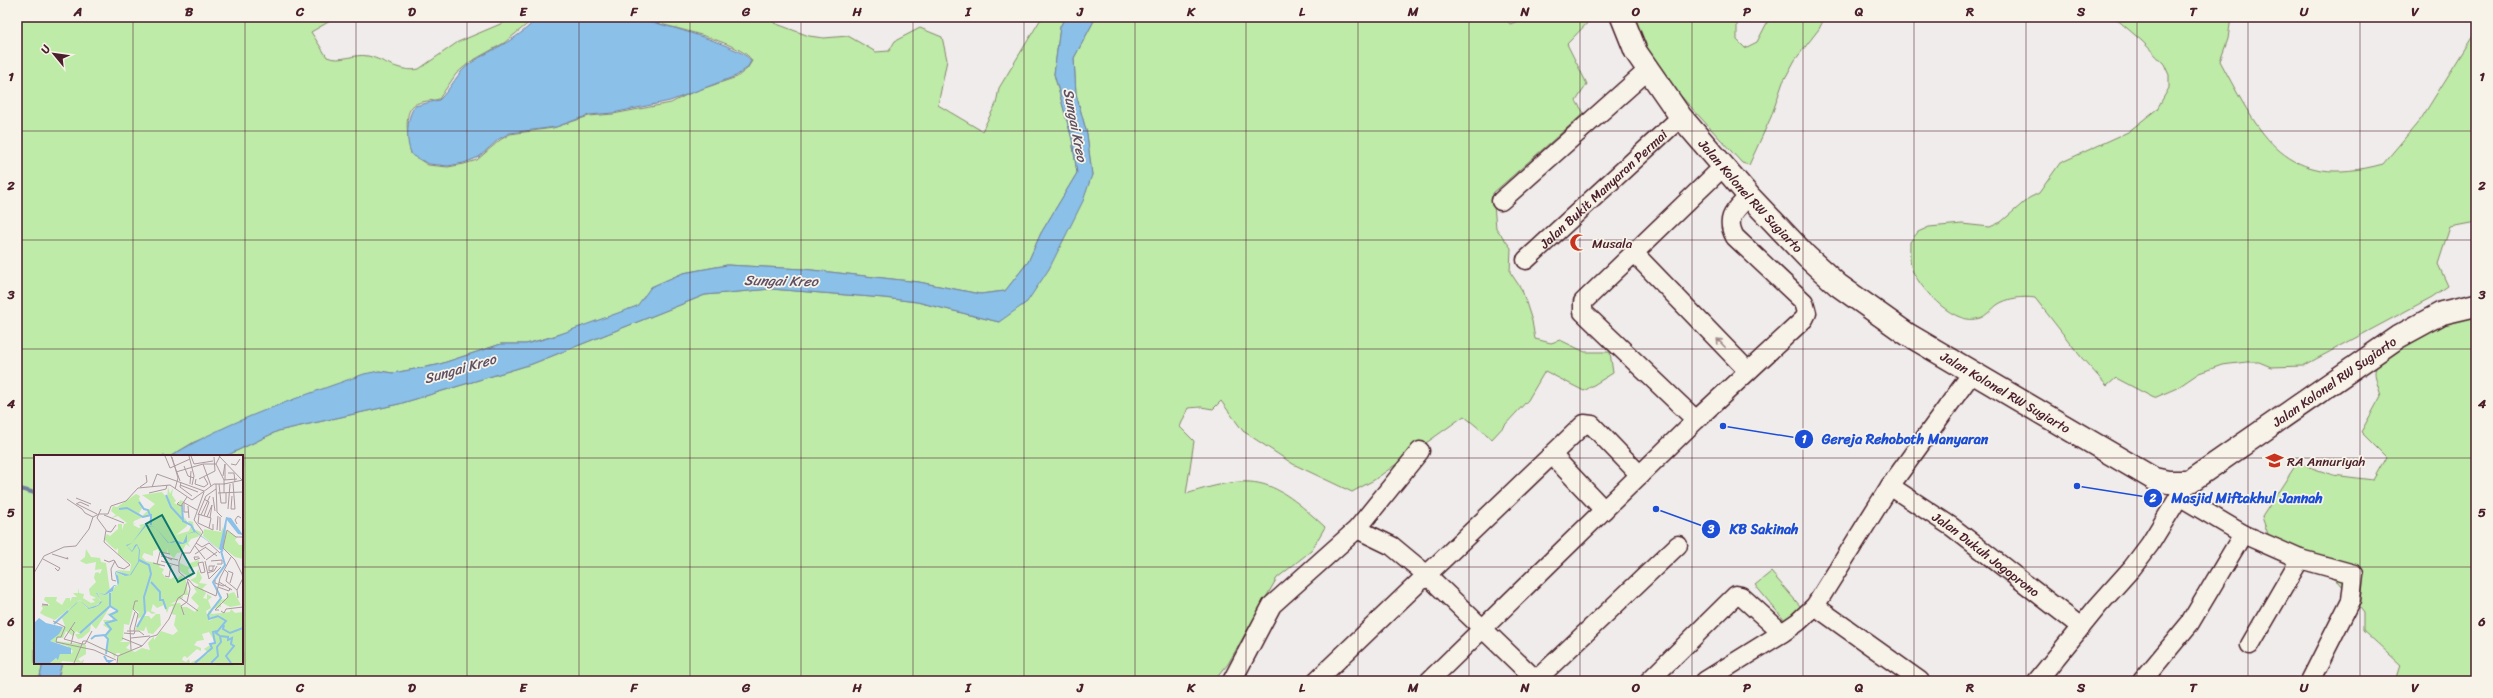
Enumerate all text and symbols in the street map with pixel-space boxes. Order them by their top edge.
text: A [73,0,82,23]
text: B [185,0,194,23]
text: C [295,0,305,23]
text: D [408,0,416,23]
text: E [519,0,528,23]
text: F [629,0,638,23]
text: G [741,0,751,23]
text: H [851,0,862,23]
text: I [964,0,972,23]
text: J [1076,0,1084,23]
text: K [1186,0,1196,23]
text: L [1299,0,1306,23]
text: M [1407,0,1419,23]
text: N [1519,0,1530,23]
text: O [1631,0,1641,23]
text: P [1743,0,1751,23]
text: Q [1854,0,1864,23]
text: R [1965,0,1974,23]
text: S [2076,0,2086,23]
text: T [2189,0,2198,23]
text: U [2300,0,2310,23]
text: V [2411,0,2420,23]
north arrow [34,34,74,74]
text: U [36,41,56,57]
text: 1 [8,65,14,88]
text: 1 [2479,65,2485,88]
water label: Sungai Kreo [1056,86,1094,165]
street label: Jalan Bukit Manyaran Permai [1533,123,1673,255]
street label: Jalan Kolonel RW Sugiarto [1692,133,1809,258]
text: 2 [6,174,15,197]
text: 2 [2477,174,2486,197]
place label: Musala [1592,232,1633,255]
mosque icon: Musala [1569,233,1589,253]
water label: Sungai Kreo [744,268,819,294]
text: 3 [6,283,15,306]
text: 3 [2477,283,2486,306]
street label: Jalan Kolonel RW Sugiarto [2266,330,2402,433]
one-way arrow [1716,338,1725,348]
street label: Jalan Kolonel RW Sugiarto [1935,344,2075,439]
water label: Sungai Kreo [421,347,500,391]
text: 4 [6,392,16,415]
text: 4 [2477,392,2487,415]
callout: Gereja Rehoboth Manyaran [1794,426,1996,452]
text: Gereja Rehoboth Manyaran [1821,427,1989,452]
text: 1 [1801,428,1807,450]
place label: RA Annuriyah [2287,450,2365,473]
school or university icon: RA Annuriyah [2264,451,2284,471]
inset map [34,455,243,664]
callout: Masjid Miftakhul Jannah [2143,485,2331,511]
text: Masjid Miftakhul Jannah [2170,486,2323,511]
text: 2 [2149,487,2157,509]
text: 5 [7,501,15,524]
text: 5 [2478,501,2486,524]
street label: Jalan Dukuh Jogoprono [1927,505,2045,603]
callout: KB Sakinah [1701,516,1807,542]
text: KB Sakinah [1729,517,1799,542]
text: 3 [1707,518,1715,540]
text: 6 [6,610,15,633]
text: 6 [2477,610,2486,633]
text: A [73,676,82,698]
text: B [185,676,194,698]
text: C [295,676,305,698]
text: D [408,676,416,698]
text: E [519,676,528,698]
text: F [629,676,638,698]
text: G [741,676,751,698]
text: H [851,676,862,698]
text: I [964,676,972,698]
text: J [1076,676,1084,698]
text: K [1186,676,1196,698]
text: L [1299,676,1306,698]
text: M [1407,676,1419,698]
text: N [1519,676,1530,698]
text: O [1631,676,1641,698]
text: P [1743,676,1751,698]
text: Q [1854,676,1864,698]
text: R [1965,676,1974,698]
text: S [2076,676,2086,698]
text: T [2189,676,2198,698]
text: U [2300,676,2310,698]
text: V [2411,676,2420,698]

